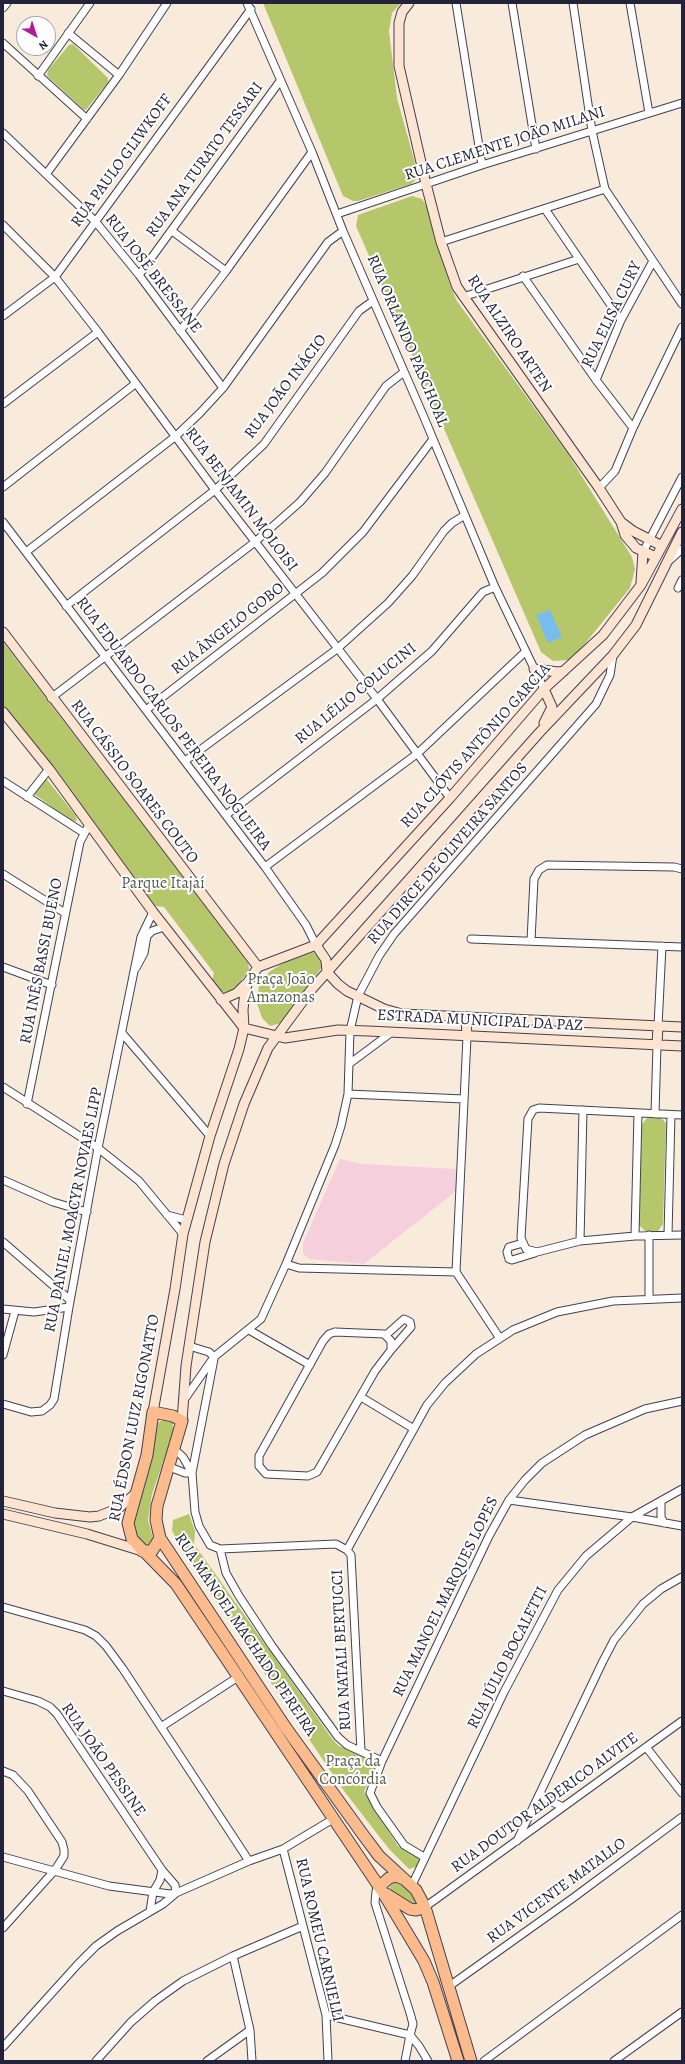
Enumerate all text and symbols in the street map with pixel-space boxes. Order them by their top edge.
north arrow [16,16,56,56]
text: N [35,37,51,53]
street label: RUA ANA TURATO TESSARI [142,79,268,241]
street label: RUA PAULO GLIWKOFF [67,91,177,231]
street label: RUA CLEMENTE JOÃO MILANI [402,102,608,186]
street label: RUA JOSÉ BRESSANE [100,211,206,337]
street label: RUA ORLANDO PASCHOAL [362,252,452,430]
street label: RUA ELISA CURY [578,259,646,371]
street label: RUA ALZIRO ARTEN [463,272,555,396]
street label: RUA JOÃO INÁCIO [241,331,331,443]
street label: RUA BENJAMIN MOLOISI [181,424,301,576]
street label: RUA ÂNGELO GOBO [168,579,288,679]
street label: RUA EDUARDO CARLOS PEREIRA NOGUEIRA [71,593,275,855]
street label: RUA LÉLIO COLUCINI [291,639,421,749]
street label: RUA CLÓVIS ANTÔNIO GARCIA [397,660,555,832]
street label: RUA CÁSSIO SOARES COUTO [66,696,202,868]
street label: RUA DIRCE DE OLIVEIRA SANTOS [364,759,532,949]
park label: Parque Itajaí [121,874,205,894]
street label: RUA INÊS BASSI BUENO [17,877,67,1045]
park label: Praça João Amazonas [247,970,315,1008]
street label: ESTRADA MUNICIPAL DA PAZ [376,1006,584,1036]
street label: RUA DANIEL MOACYR NOVAES LIPP [41,1086,107,1334]
street label: RUA ÉDSON LUIZ RIGONATTO [105,1313,165,1523]
street label: RUA MANOEL MARQUES LOPES [389,1494,503,1700]
street label: RUA MANOEL MACHADO PEREIRA [170,1530,320,1740]
street label: RUA NATALI BERTUCCI [328,1569,356,1731]
street label: RUA JÚLIO BOCALETTI [464,1584,552,1732]
street label: RUA JOÃO PESSINE [57,1700,149,1820]
street label: RUA DOUTOR ALDERICO ALVITE [448,1729,642,1877]
park label: Praça da Concórdia [319,1752,387,1790]
street label: RUA VICENTE MATALLO [484,1834,630,1948]
street label: RUA ROMEU CARNIELLI [291,1856,347,2024]

